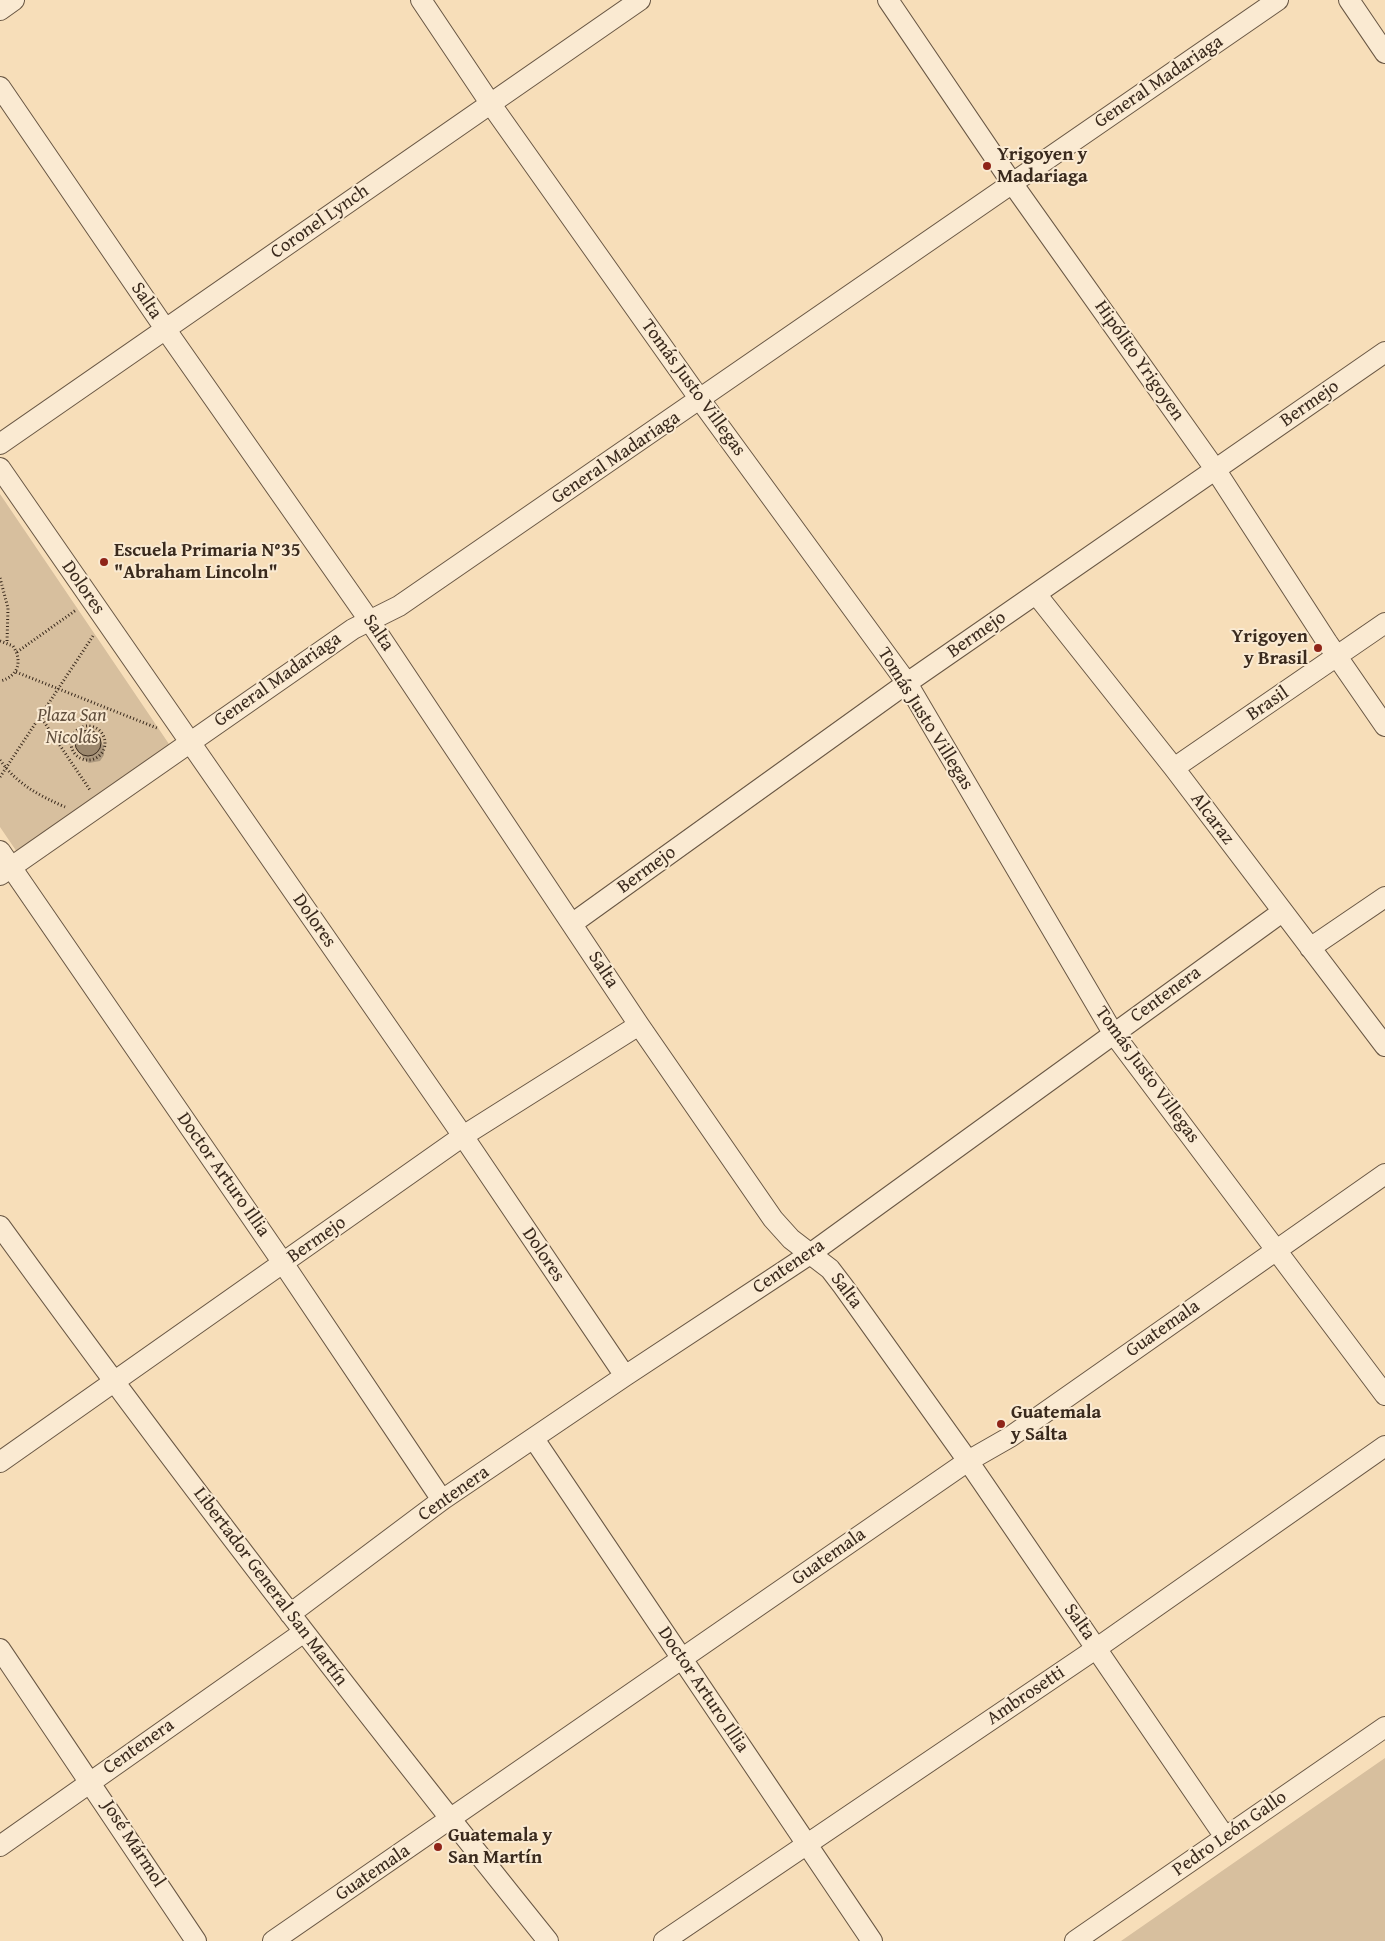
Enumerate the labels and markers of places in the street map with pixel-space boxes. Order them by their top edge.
place label: Yrigoyen y Madariaga [997,144,1088,188]
marker: Yrigoyen y Madariaga [981,160,993,172]
place label: Escuela Primaria N°35 "Abraham Lincoln" [114,540,301,584]
marker: Escuela Primaria N°35 "Abraham Lincoln" [98,556,110,568]
place label: Yrigoyen y Brasil [1232,626,1308,670]
marker: Yrigoyen y Brasil [1312,642,1324,654]
place label: Guatemala y Salta [1011,1402,1101,1446]
marker: Guatemala y Salta [995,1418,1007,1430]
place label: Guatemala y San Martín [448,1825,552,1869]
marker: Guatemala y San Martín [432,1841,444,1853]

